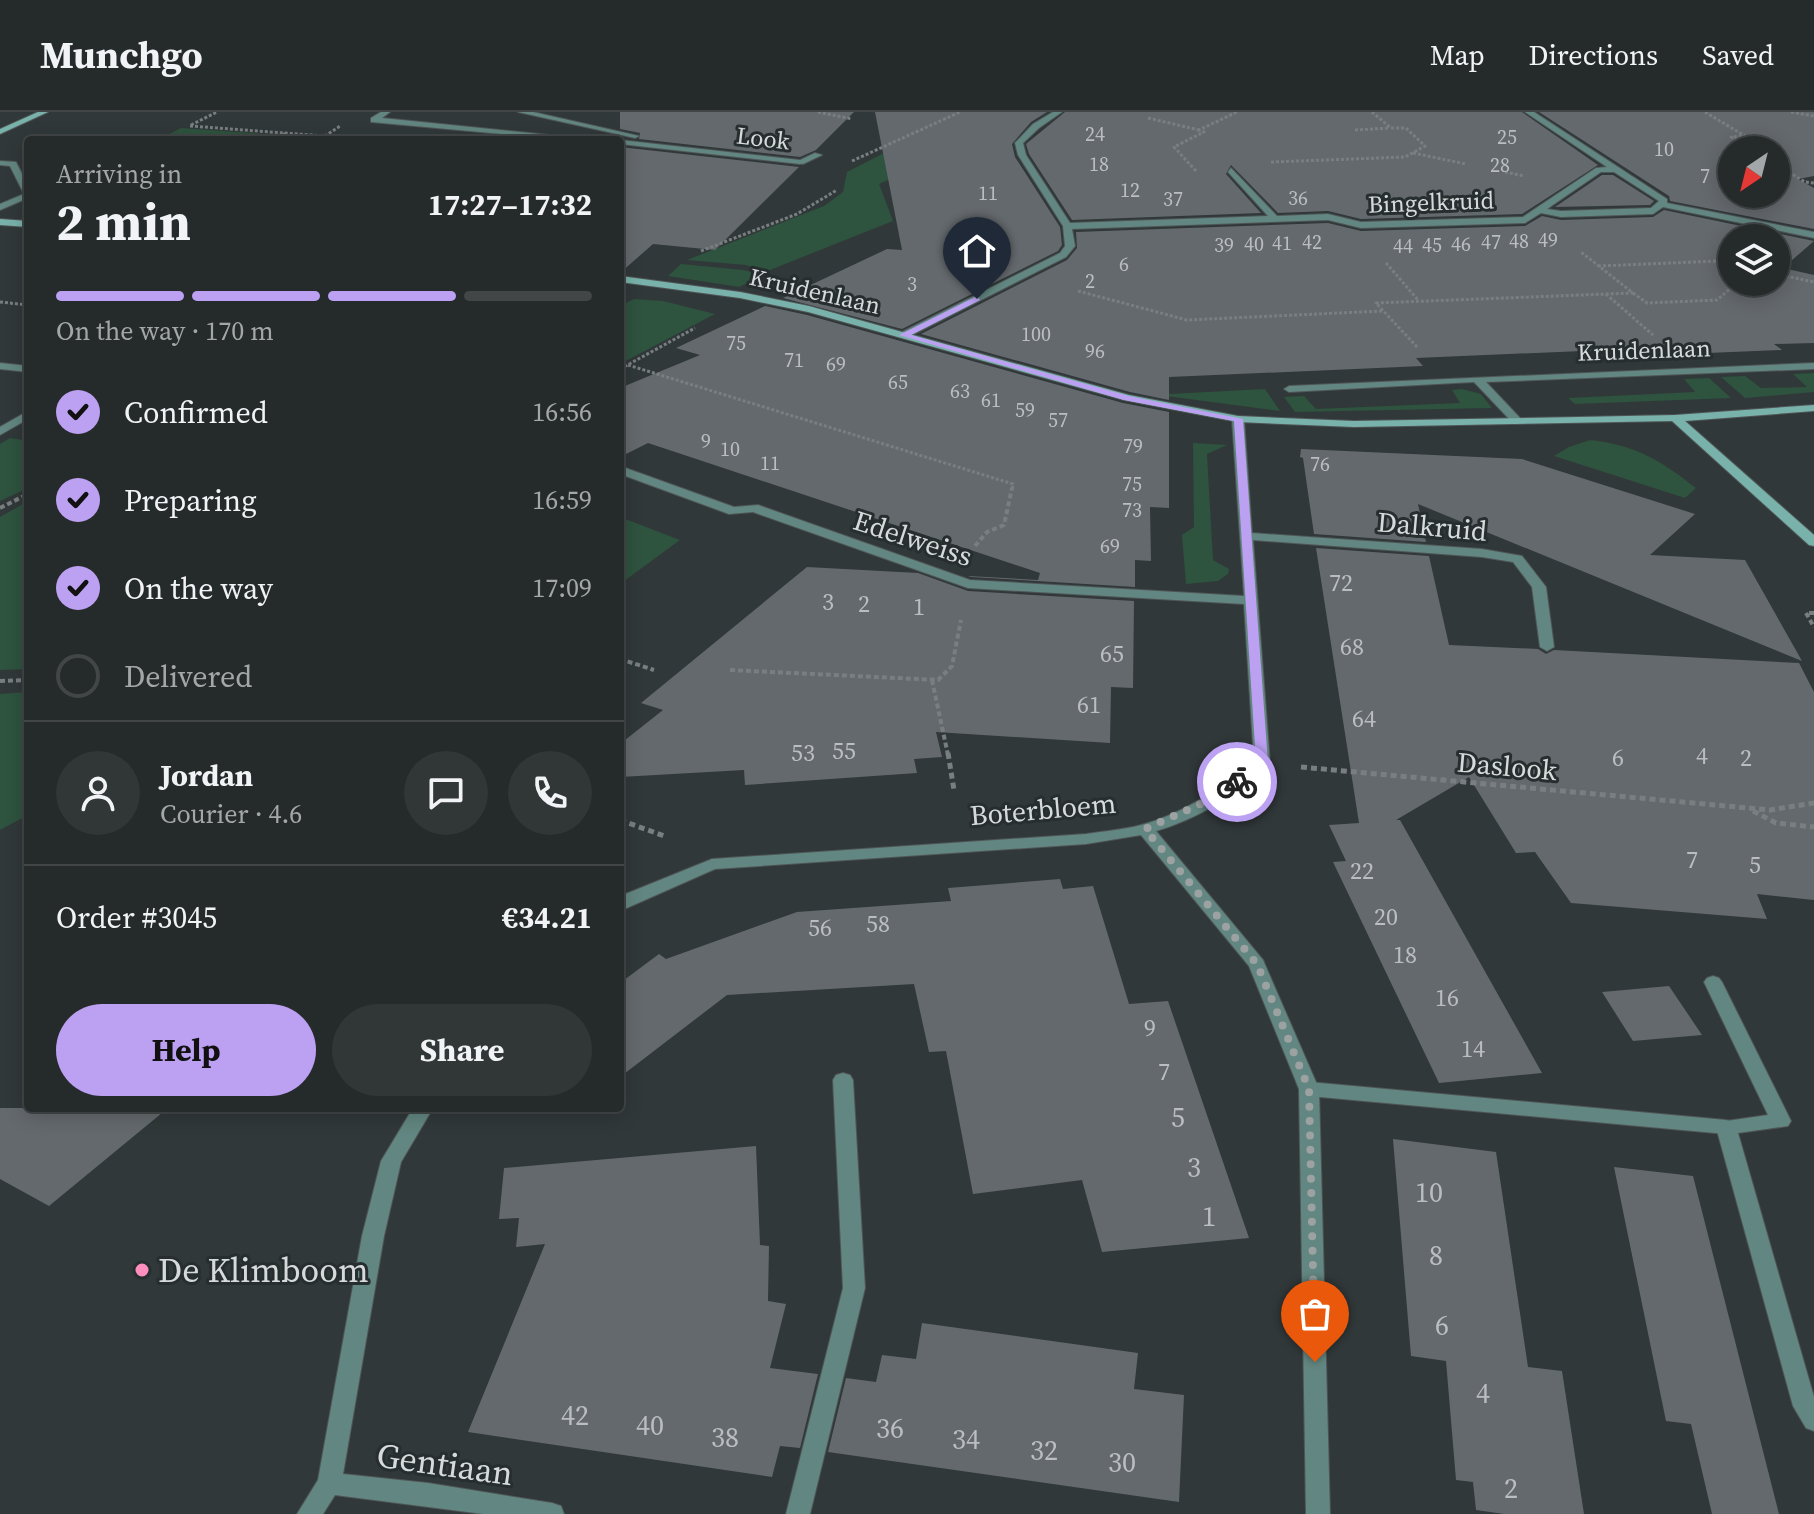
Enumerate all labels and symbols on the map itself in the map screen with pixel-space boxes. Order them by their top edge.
street label: Look [734,118,792,158]
house number: 24 [1085,120,1105,148]
house number: 25 [1497,123,1517,151]
house number: 10 [1654,135,1674,163]
north arrow [1718,136,1790,208]
house number: 18 [1089,150,1109,178]
house number: 28 [1490,151,1510,179]
house number: 7 [1700,162,1710,190]
house number: 12 [1120,176,1140,204]
house number: 11 [978,179,998,207]
street label: Bingelkruid [1367,183,1495,221]
house number: 36 [1288,184,1308,212]
house number: 37 [1163,185,1183,213]
pin [943,217,1011,299]
house number: 49 [1538,226,1558,254]
house number: 48 [1509,227,1529,255]
house number: 42 [1302,228,1322,256]
house number: 47 [1481,228,1501,256]
house number: 41 [1272,229,1292,257]
house number: 40 [1244,230,1264,258]
house number: 46 [1451,230,1471,258]
house number: 39 [1214,231,1234,259]
house number: 45 [1422,231,1442,259]
house number: 44 [1393,232,1413,260]
house number: 6 [1119,250,1129,278]
street label: Kruidenlaan [746,260,884,322]
house number: 2 [1085,267,1095,295]
house number: 3 [907,270,917,298]
house number: 100 [1021,320,1051,348]
house number: 75 [726,329,746,357]
street label: Kruidenlaan [1577,331,1711,369]
house number: 96 [1085,337,1105,365]
house number: 71 [784,346,804,374]
house number: 69 [826,350,846,378]
house number: 65 [888,368,908,396]
house number: 63 [950,377,970,405]
house number: 61 [981,386,1001,414]
house number: 59 [1015,396,1035,424]
house number: 57 [1048,406,1068,434]
house number: 9 [701,427,711,455]
house number: 79 [1123,432,1143,460]
house number: 10 [720,435,740,463]
house number: 11 [760,449,780,477]
house number: 76 [1310,450,1330,478]
house number: 75 [1122,470,1142,498]
house number: 73 [1122,496,1142,524]
street label: Edelweiss [849,501,977,575]
street label: Dalkruid [1375,502,1489,550]
house number: 69 [1100,532,1120,560]
house number: 72 [1329,566,1353,599]
house number: 3 [822,585,834,618]
house number: 2 [858,587,870,620]
house number: 1 [913,590,925,623]
house number: 68 [1340,630,1364,663]
house number: 65 [1100,637,1124,670]
house number: 61 [1077,688,1101,721]
house number: 64 [1352,702,1376,735]
house number: 55 [832,734,856,767]
house number: 53 [791,736,815,769]
house number: 4 [1696,739,1708,772]
house number: 6 [1612,741,1624,774]
house number: 2 [1740,741,1752,774]
courier [1197,742,1277,822]
street label: Daslook [1455,743,1559,789]
street label: Boterbloem [968,784,1118,834]
house number: 7 [1686,843,1698,876]
house number: 5 [1749,848,1761,881]
house number: 22 [1350,854,1374,887]
house number: 20 [1374,900,1398,933]
house number: 58 [866,907,890,940]
house number: 56 [808,911,832,944]
house number: 18 [1393,938,1417,971]
house number: 16 [1435,981,1459,1014]
house number: 9 [1144,1011,1156,1044]
house number: 14 [1461,1032,1485,1065]
house number: 7 [1158,1055,1170,1088]
house number: 5 [1171,1098,1185,1136]
house number: 3 [1187,1148,1201,1186]
house number: 10 [1415,1173,1443,1211]
house number: 1 [1202,1197,1216,1235]
house number: 8 [1429,1236,1443,1274]
place label: De Klimboom [158,1247,369,1293]
marker: De Klimboom [133,1261,151,1279]
pin [1281,1280,1349,1362]
house number: 6 [1435,1306,1449,1344]
house number: 4 [1476,1374,1490,1412]
house number: 42 [561,1396,589,1434]
house number: 40 [636,1406,664,1444]
house number: 36 [876,1409,904,1447]
house number: 38 [711,1418,739,1456]
house number: 34 [952,1420,980,1458]
house number: 32 [1030,1431,1058,1469]
street label: Gentiaan [374,1432,516,1496]
house number: 30 [1108,1443,1136,1481]
house number: 2 [1504,1469,1518,1507]

